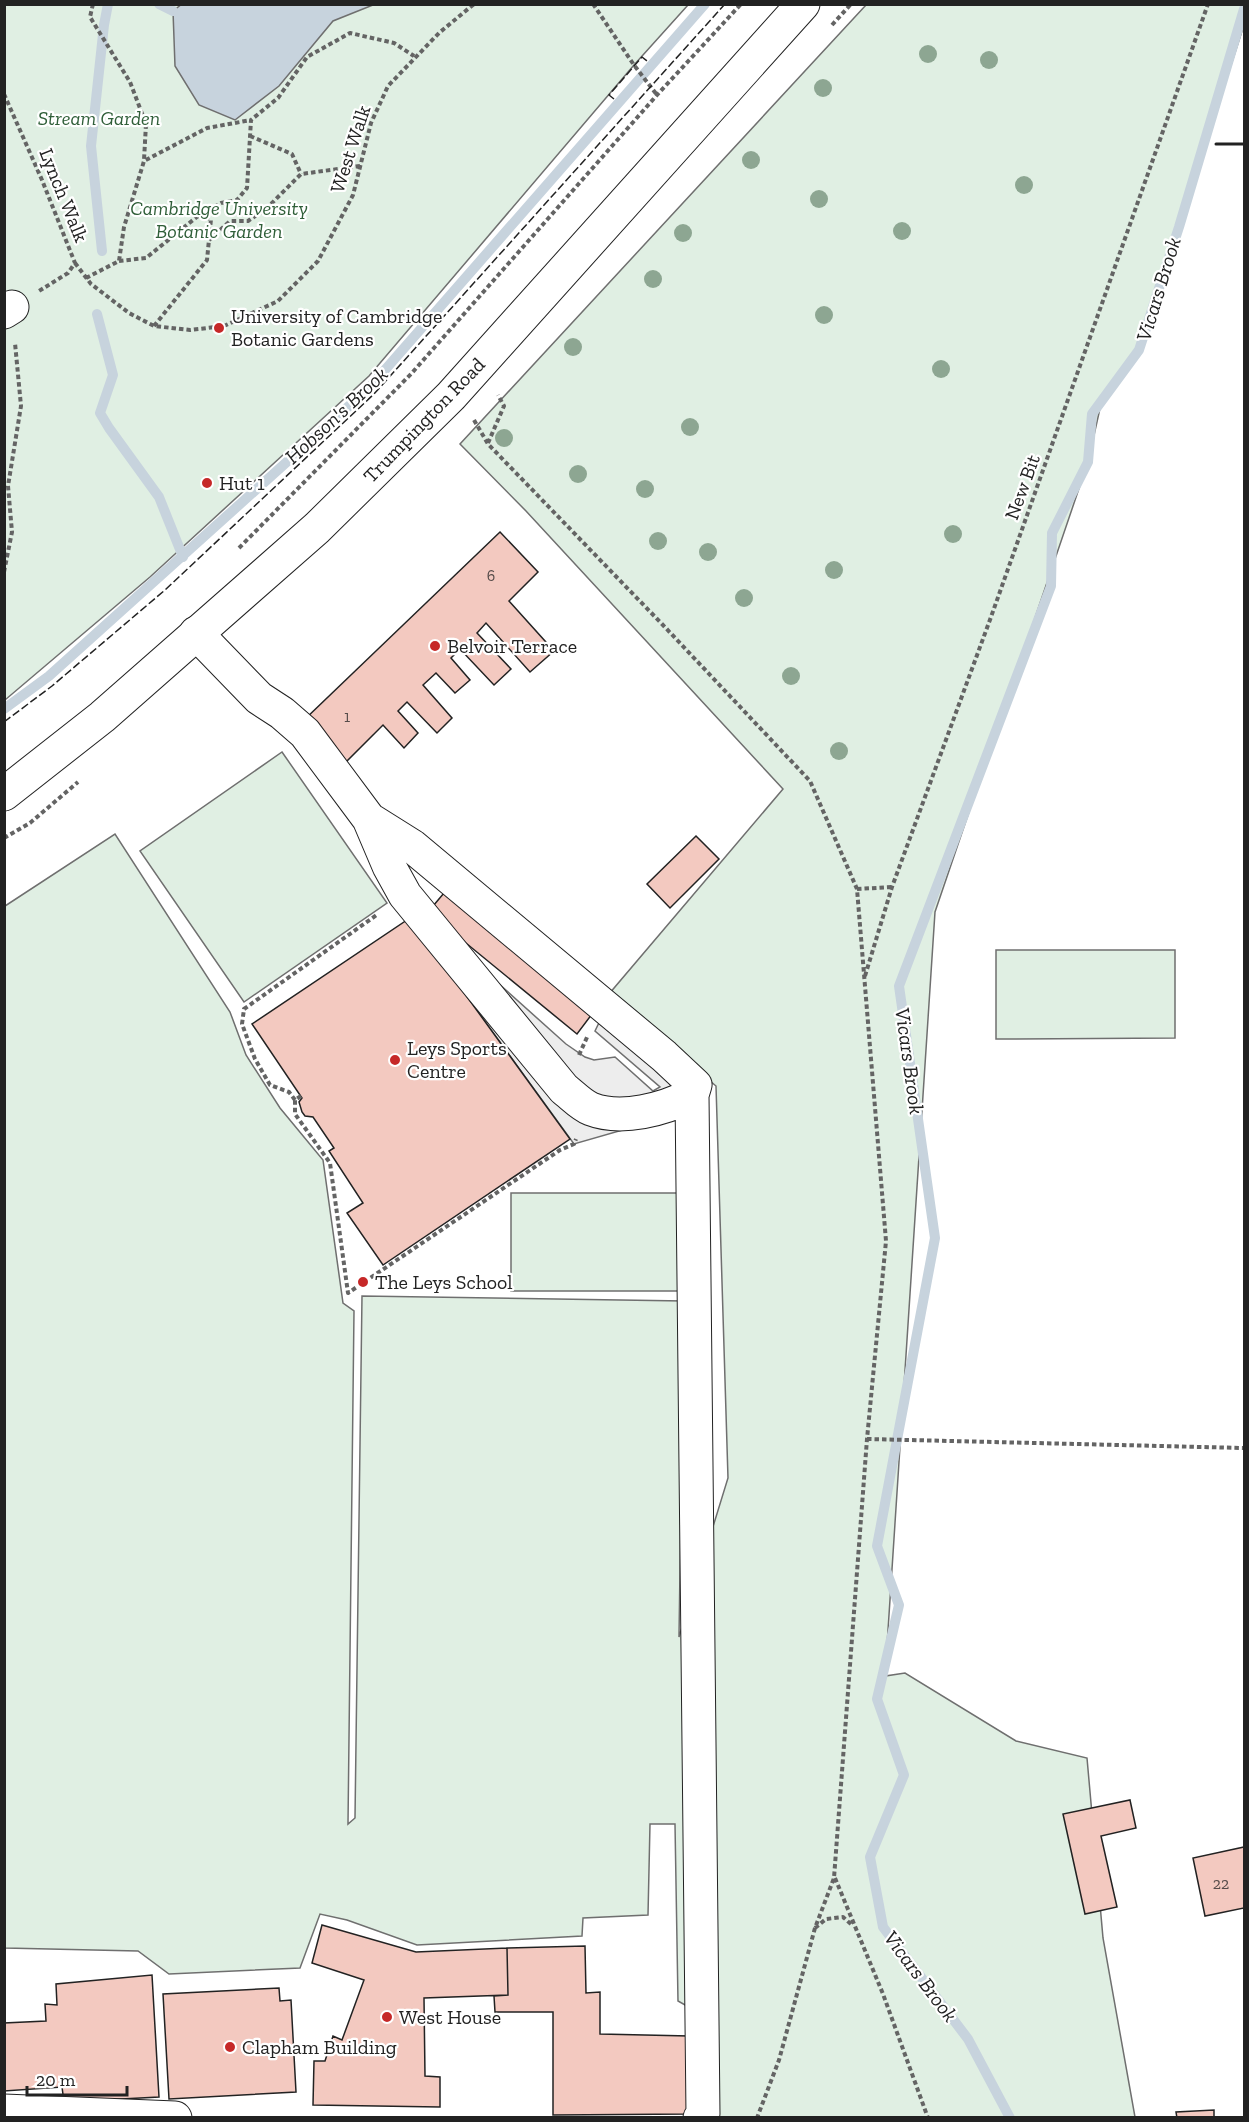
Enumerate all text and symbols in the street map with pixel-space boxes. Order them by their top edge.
street label: West Walk [325,102,376,196]
park label: Stream Garden [38,106,160,130]
street label: Lynch Walk [34,145,94,246]
park label: Cambridge University Botanic Garden [130,196,308,243]
water label: Vicars Brook [1130,234,1186,344]
place label: University of Cambridge Botanic Gardens [231,304,442,351]
marker: University of Cambridge Botanic Gardens [212,321,226,335]
street label: Trumpington Road [358,352,490,488]
water label: Hobson's Brook [279,361,393,469]
street label: New Bit [999,450,1045,523]
place label: Hut 1 [219,471,265,495]
marker: Hut 1 [200,476,214,490]
house number: 6 [487,566,495,585]
place label: Belvoir Terrace [447,634,577,658]
marker: Belvoir Terrace [428,639,442,653]
house number: 1 [344,707,350,726]
water label: Vicars Brook [890,1006,930,1116]
place label: Leys Sports Centre [407,1036,507,1083]
marker: Leys Sports Centre [388,1053,402,1067]
place label: The Leys School [375,1270,513,1294]
marker: The Leys School [356,1275,370,1289]
house number: 22 [1213,1874,1229,1893]
water label: Vicars Brook [879,1926,963,2026]
place label: West House [399,2005,501,2029]
marker: West House [380,2010,394,2024]
place label: Clapham Building [242,2035,397,2059]
marker: Clapham Building [223,2040,237,2054]
scale bar [27,2059,128,2097]
text: 20 m [36,2069,76,2091]

